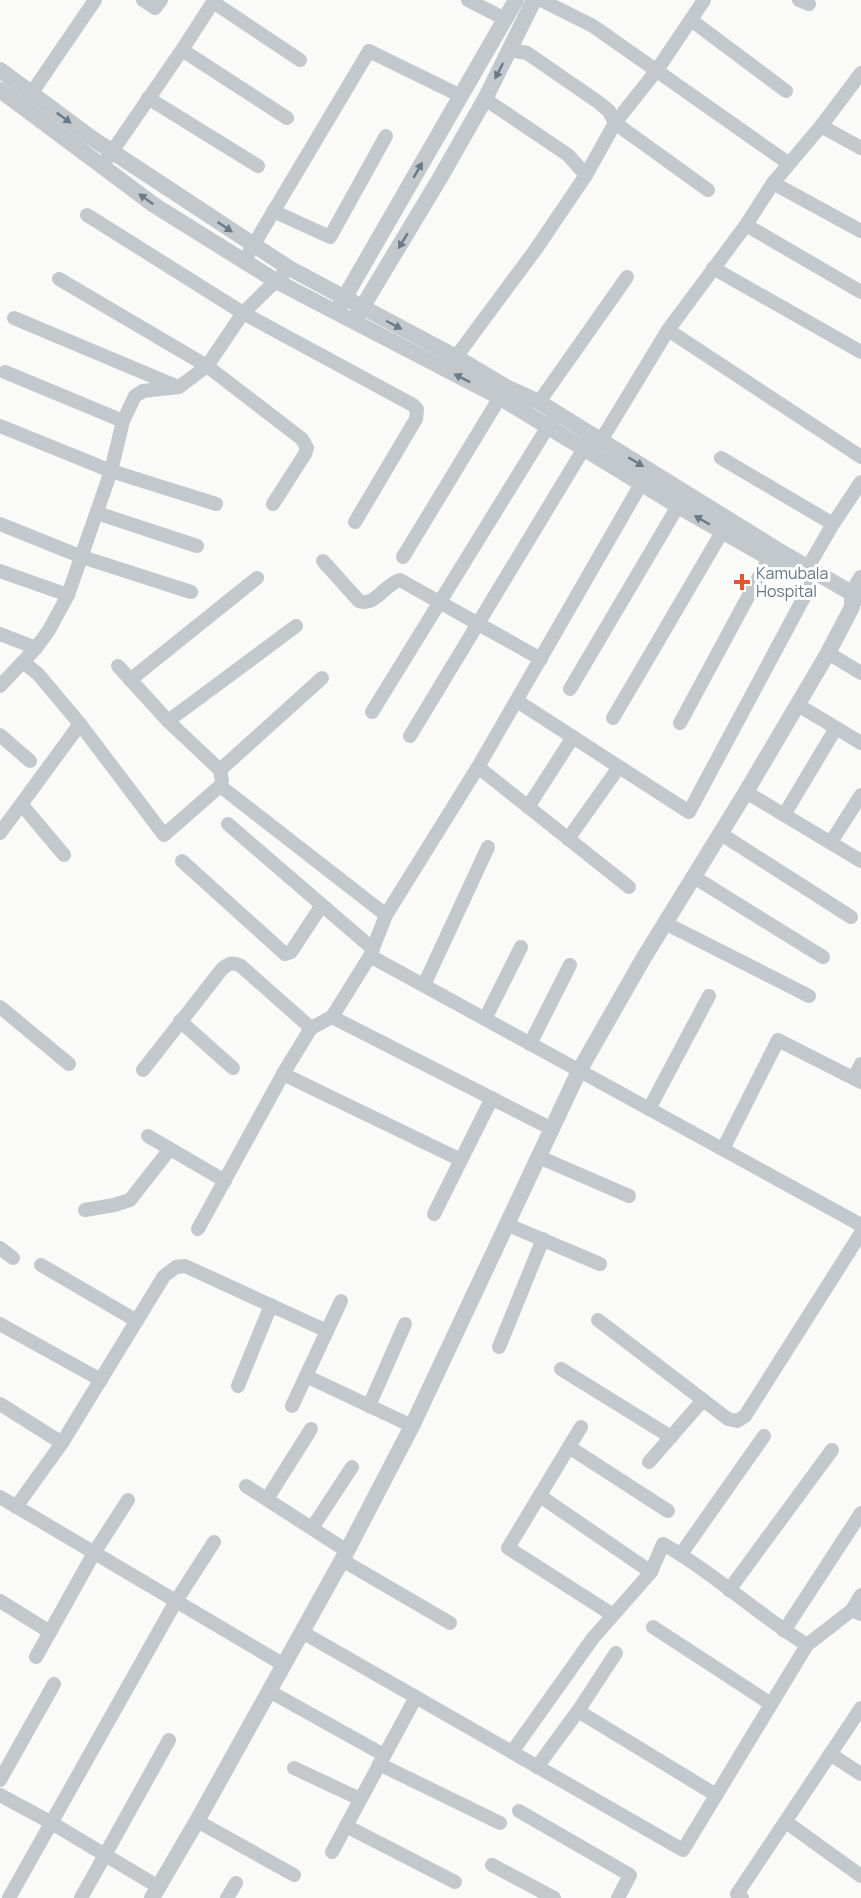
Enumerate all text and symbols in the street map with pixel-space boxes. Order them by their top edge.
one-way arrow [494,63,504,80]
one-way arrow [55,112,71,124]
one-way arrow [413,162,423,179]
one-way arrow [139,193,155,205]
one-way arrow [217,221,233,233]
one-way arrow [397,233,408,249]
one-way arrow [386,320,403,330]
one-way arrow [453,373,470,383]
one-way arrow [628,457,644,468]
one-way arrow [693,515,710,525]
place label: Kamubala Hospital [756,562,828,602]
marker: Kamubala Hospital [733,573,751,591]

